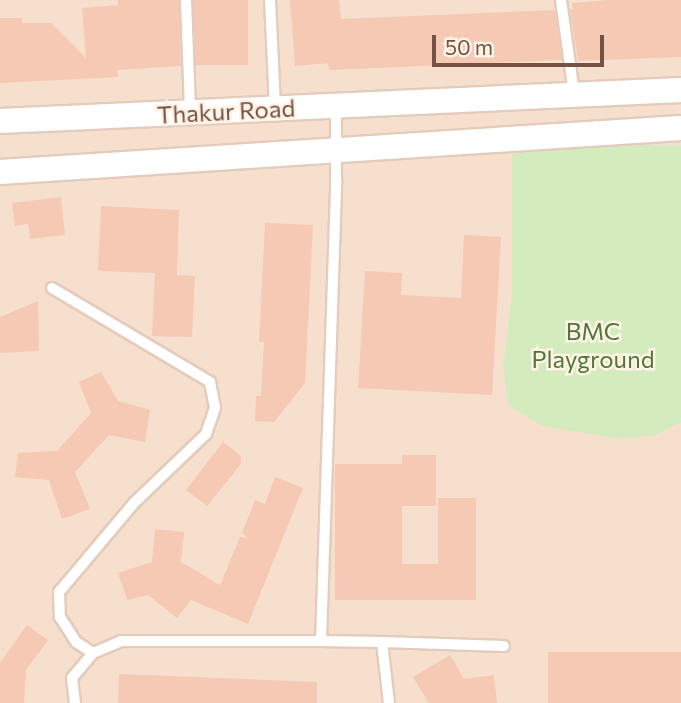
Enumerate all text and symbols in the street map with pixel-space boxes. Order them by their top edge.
scale bar [436,21,608,65]
text: 50 m [445,34,493,59]
street label: Thakur Road [156,93,296,129]
park label: BMC Playground [531,317,655,373]

